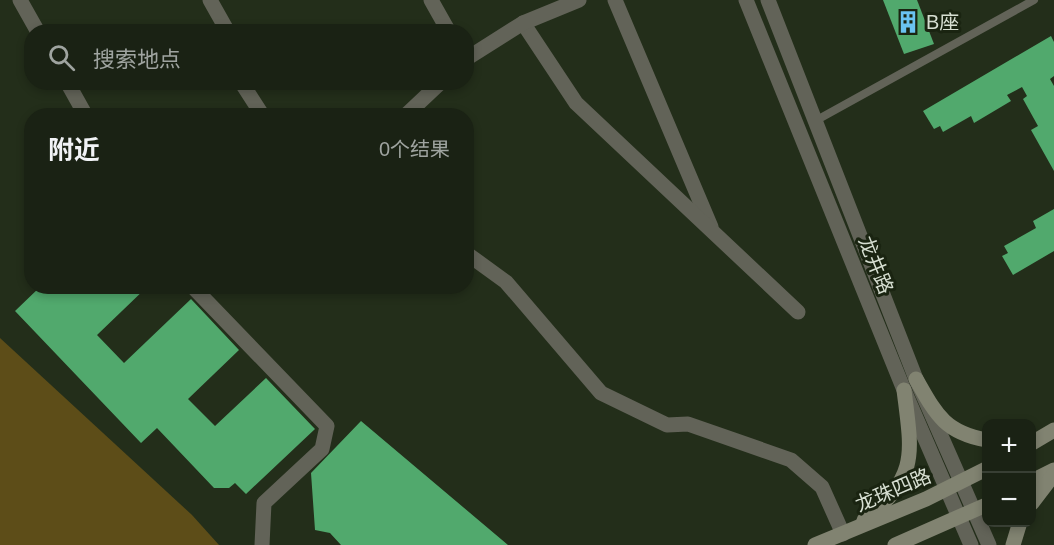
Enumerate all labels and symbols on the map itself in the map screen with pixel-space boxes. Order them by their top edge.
building icon: B座 [895,9,921,35]
place label: B座 [926,11,959,33]
street label: 龙井路 [855,233,897,297]
street label: 龙珠四路 [852,464,934,516]

